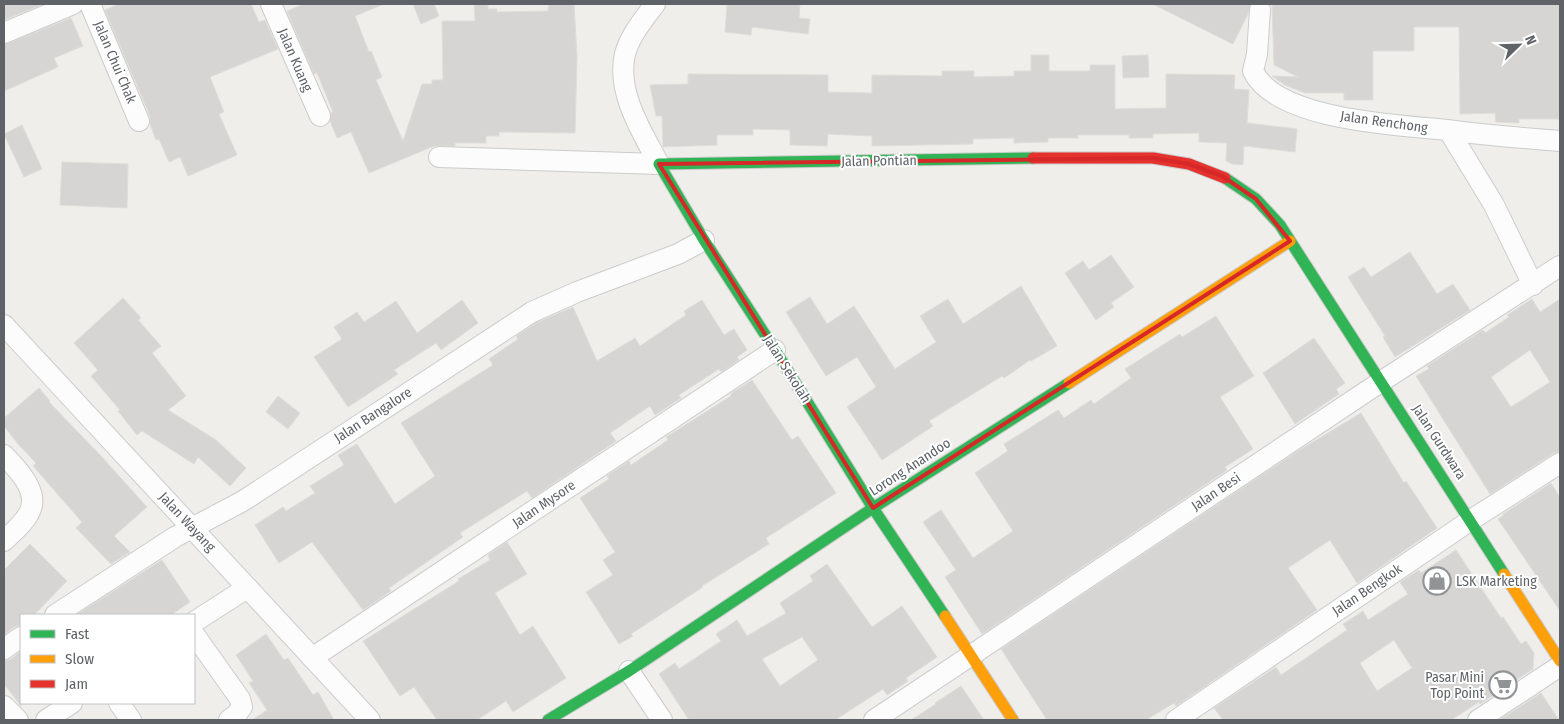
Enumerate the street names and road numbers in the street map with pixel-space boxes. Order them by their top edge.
street label: Jalan Chui Chak [90,18,140,106]
street label: Jalan Kuang [274,26,316,95]
street label: Jalan Renchong [1339,107,1429,137]
street label: Jalan Pontian [841,152,917,170]
street label: Jalan Sekolah [759,332,815,406]
street label: Jalan Bangalore [331,384,415,446]
street label: Jalan Gurdwara [1408,401,1470,483]
street label: Lorong Anandoo [866,434,954,500]
street label: Jalan Besi [1188,469,1244,515]
street label: Jalan Mysore [509,477,579,531]
street label: Jalan Wayang [155,489,219,556]
street label: Jalan Bengkok [1329,560,1406,620]

